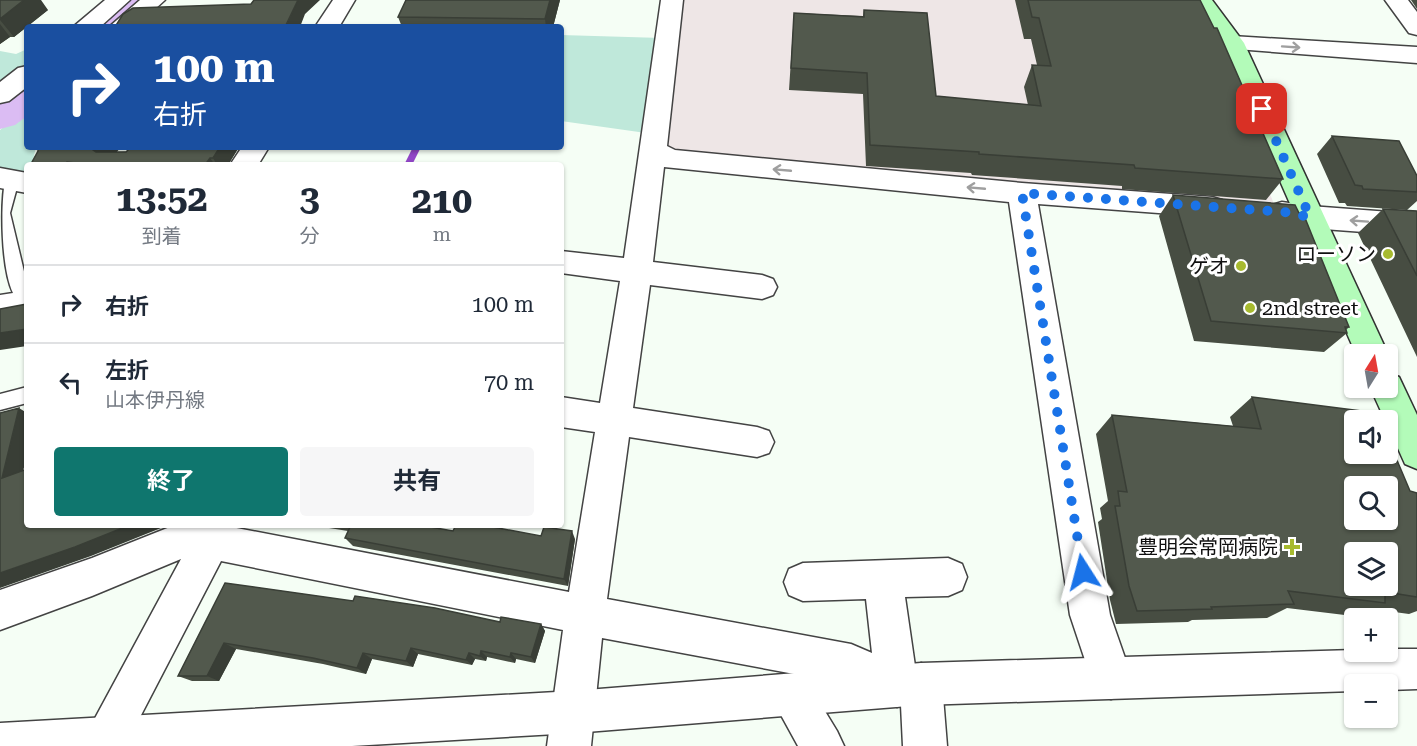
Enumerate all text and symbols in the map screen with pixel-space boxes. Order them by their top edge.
one-way arrow [1280,42,1300,53]
text: 100 m [153,43,275,92]
icon: right [54,48,132,126]
pin [1236,83,1287,134]
icon: arrive [1245,92,1278,125]
text: 右折 [153,99,207,131]
one-way arrow [773,164,792,175]
text: 13:52 [116,178,208,220]
text: 3 [300,178,320,220]
text: 210 [412,180,472,222]
one-way arrow [967,182,987,193]
one-way arrow [1349,215,1369,226]
text: m [433,222,451,246]
text: 到着 [142,224,182,248]
text: 分 [300,224,320,248]
place label: ローソン [1296,242,1376,266]
marker: ローソン [1381,247,1395,261]
place label: ゲオ [1189,254,1229,278]
marker: ゲオ [1234,259,1248,273]
icon: right [54,288,87,321]
text: 100 m [471,292,534,317]
text: 右折 [105,294,149,319]
place label: 2nd street [1262,296,1359,320]
marker: 2nd street [1243,301,1257,315]
north arrow [1344,344,1398,398]
map controls [1344,344,1398,728]
text: 左折 [105,358,149,383]
icon: left [54,366,87,399]
text: 70 m [484,370,534,395]
text: 山本伊丹線 [105,388,205,412]
button: sound [1344,410,1398,464]
button: 終了 [54,447,288,516]
button: 共有 [300,447,534,516]
button: search [1344,476,1398,530]
place label: 豊明会常岡病院 [1138,535,1278,559]
marker: 豊明会常岡病院 [1283,538,1301,556]
position arrow [1051,540,1115,604]
button: layers [1344,542,1398,596]
button: + [1344,608,1398,662]
button: − [1344,674,1398,728]

